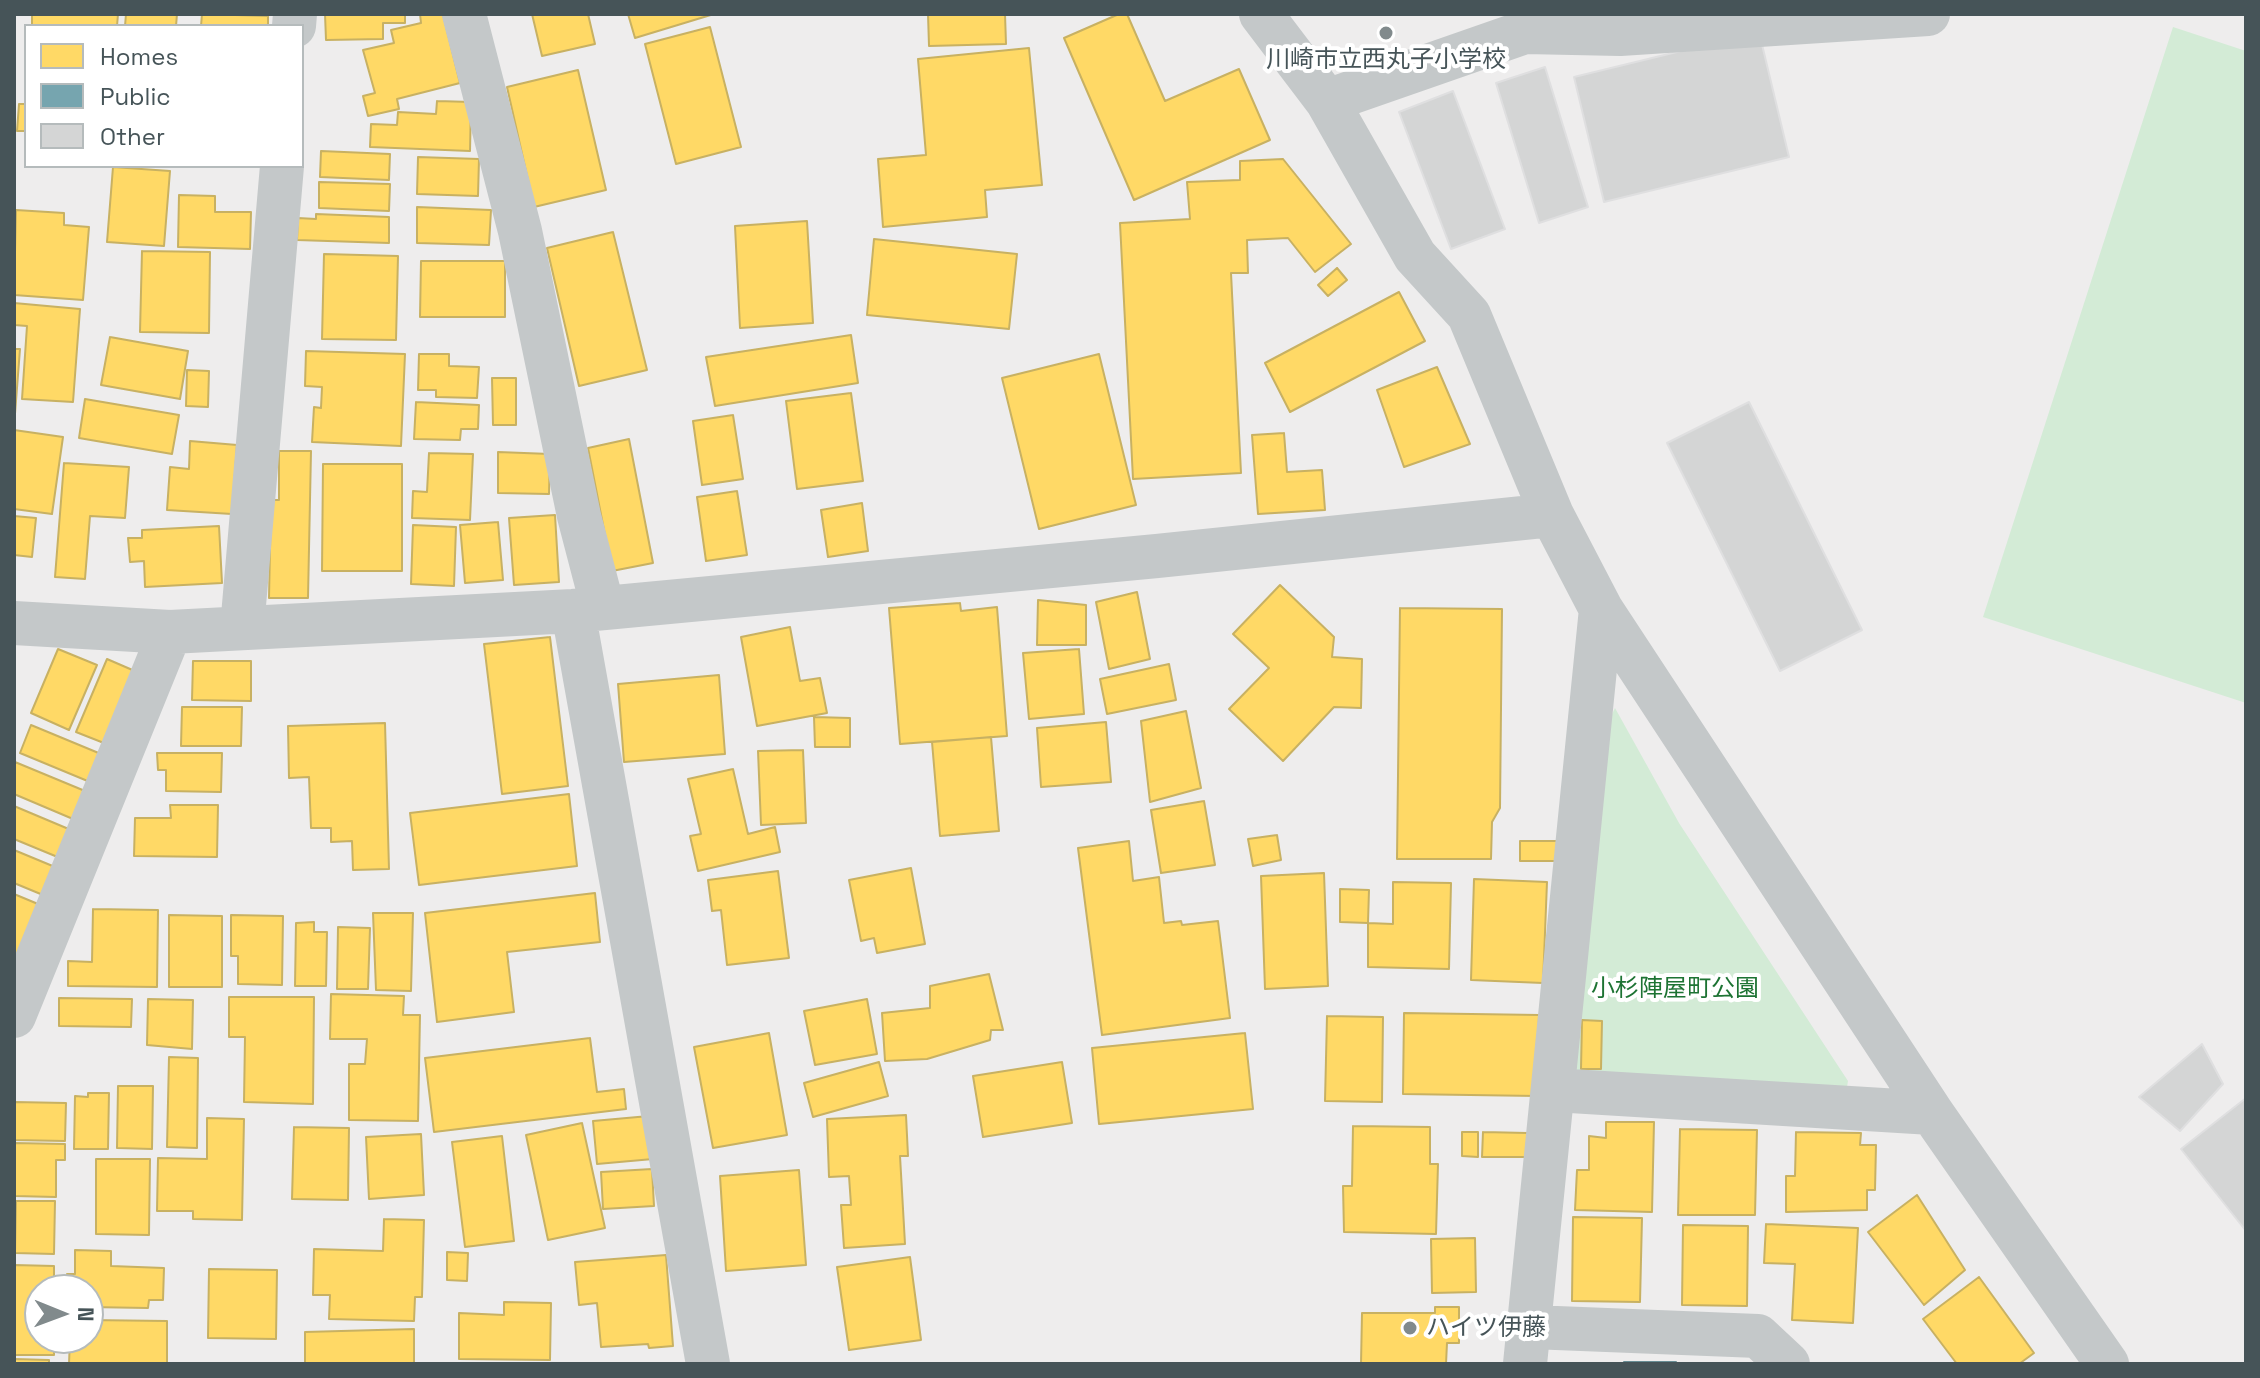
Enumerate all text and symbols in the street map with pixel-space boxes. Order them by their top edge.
legend [24,24,304,168]
marker: 川崎市立西丸子小学校 [1377,24,1395,42]
text: Homes [100,41,178,72]
place label: 川崎市立西丸子小学校 [1266,46,1506,74]
text: Public [100,81,171,112]
text: Other [100,121,165,152]
park label: 小杉陣屋町公園 [1591,975,1759,1003]
north arrow [24,1274,104,1354]
text: N [72,1307,100,1322]
place label: ハイツ伊藤 [1426,1314,1546,1342]
marker: ハイツ伊藤 [1401,1319,1419,1337]

